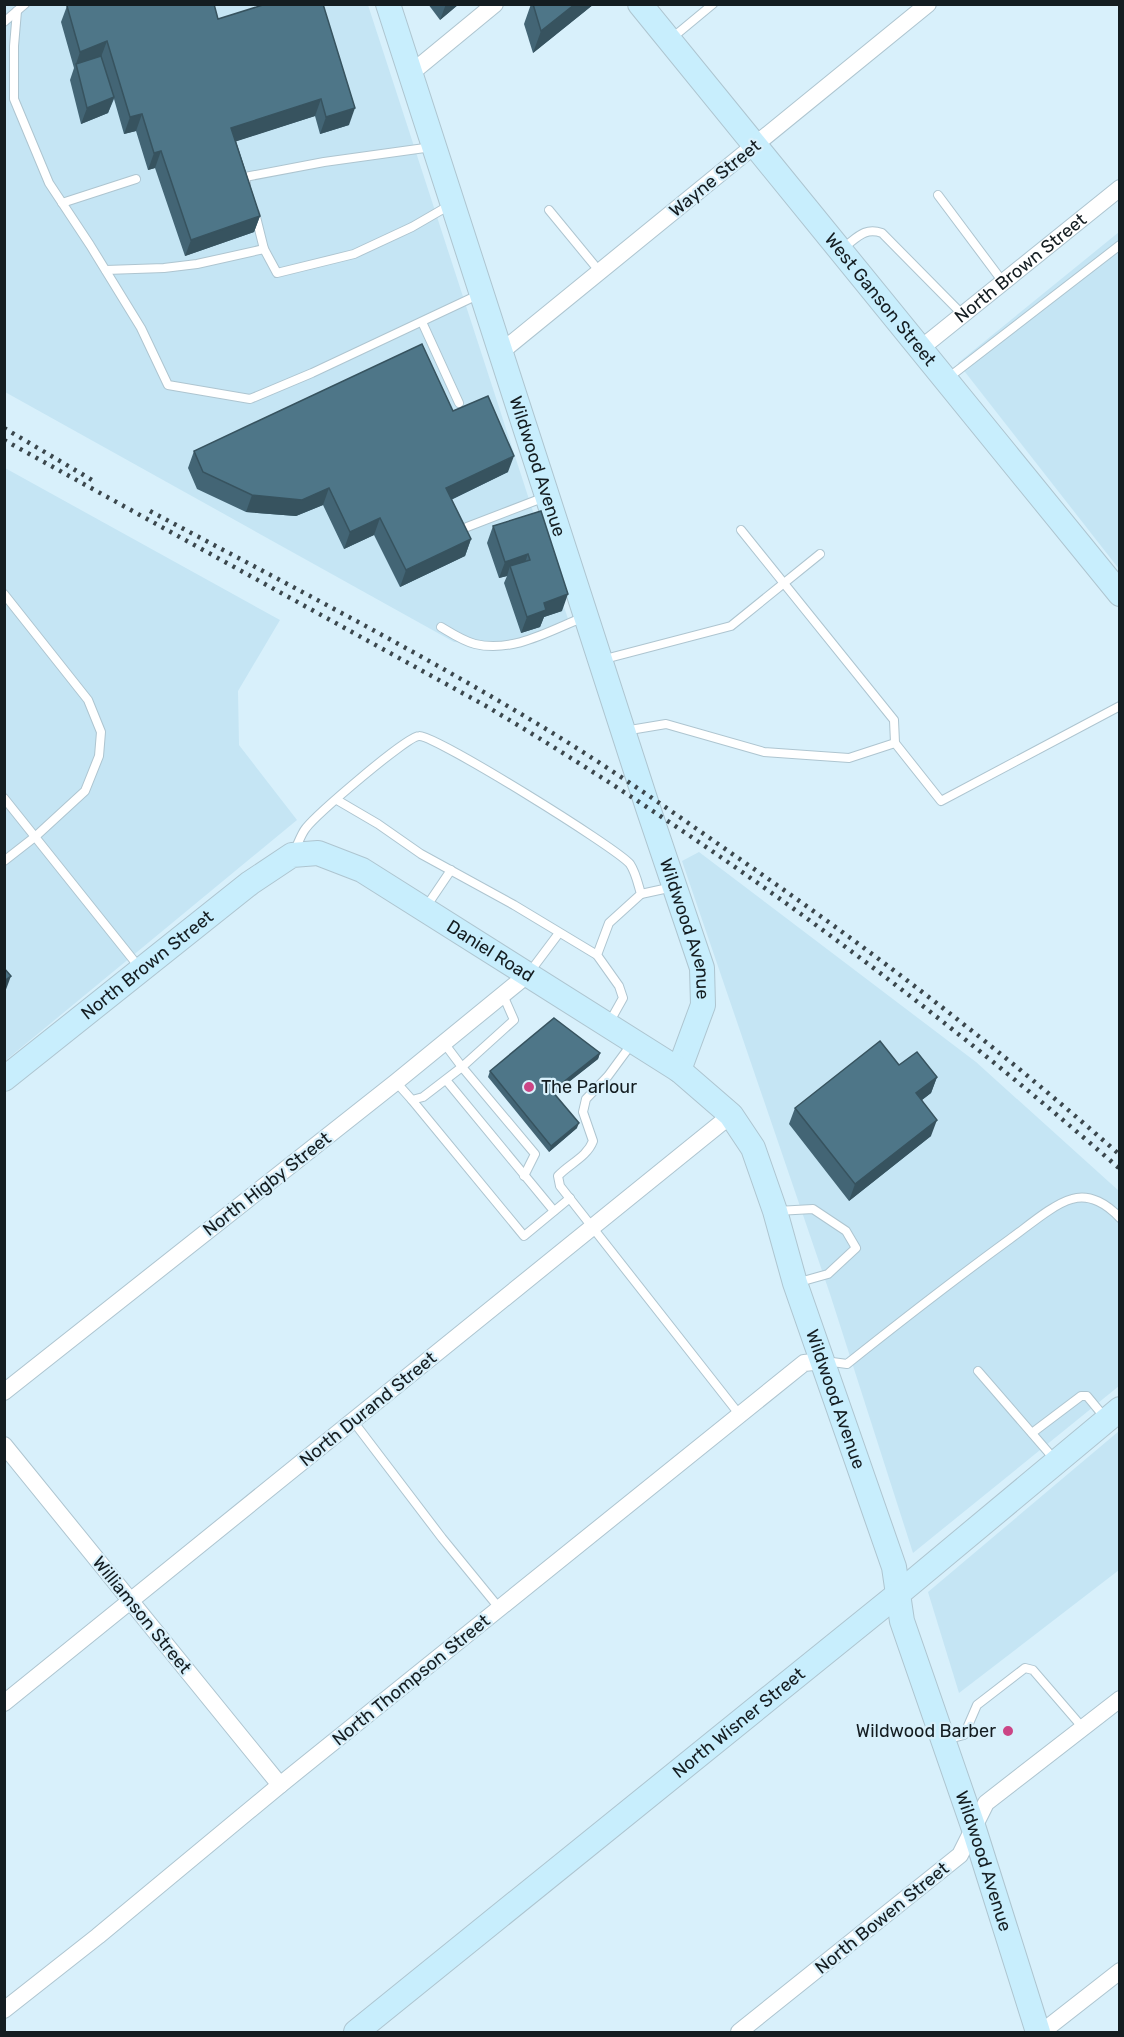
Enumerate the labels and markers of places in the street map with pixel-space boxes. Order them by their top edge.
place label: The Parlour [541,1076,637,1098]
marker: The Parlour [522,1080,536,1094]
place label: Wildwood Barber [856,1720,996,1742]
marker: Wildwood Barber [1001,1724,1015,1738]

